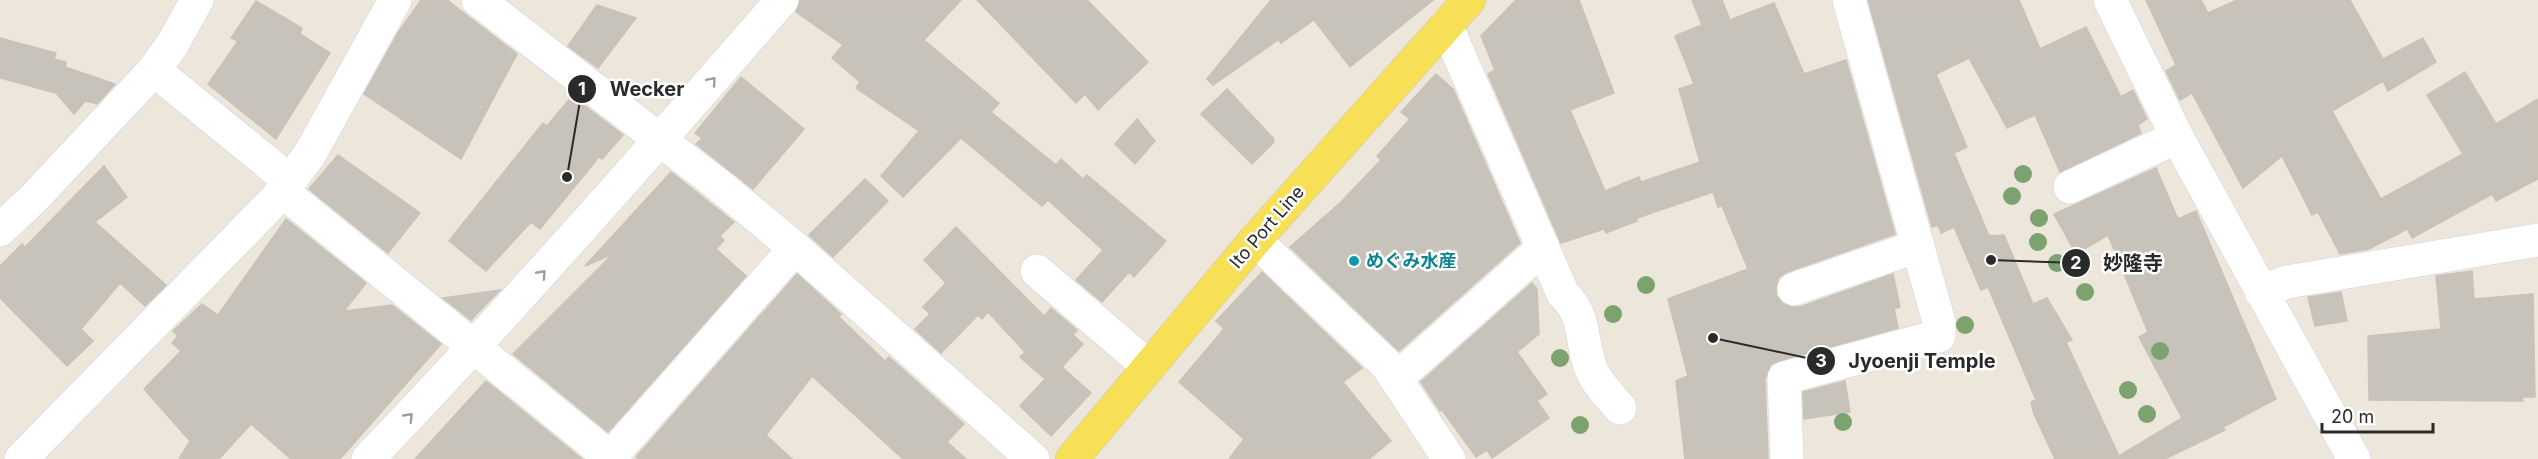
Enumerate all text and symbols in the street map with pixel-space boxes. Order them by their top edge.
callout: Wecker [567,70,696,108]
text: Wecker [610,77,684,101]
one-way arrow [705,77,716,88]
text: 1 [578,78,586,99]
street label: Ito Port Line [1225,181,1308,272]
callout: 妙隆寺 [2061,244,2175,282]
place label: めぐみ水産 [1366,250,1457,271]
text: 妙隆寺 [2103,251,2163,275]
text: 2 [2070,252,2082,273]
marker: めぐみ水産 [1347,254,1361,268]
one-way arrow [535,270,546,281]
callout: Jyoenji Temple [1806,342,2007,380]
text: Jyoenji Temple [1848,349,1996,373]
text: 3 [1815,350,1827,371]
scale bar [2322,396,2433,434]
text: 20 m [2331,406,2374,427]
one-way arrow [402,413,413,423]

